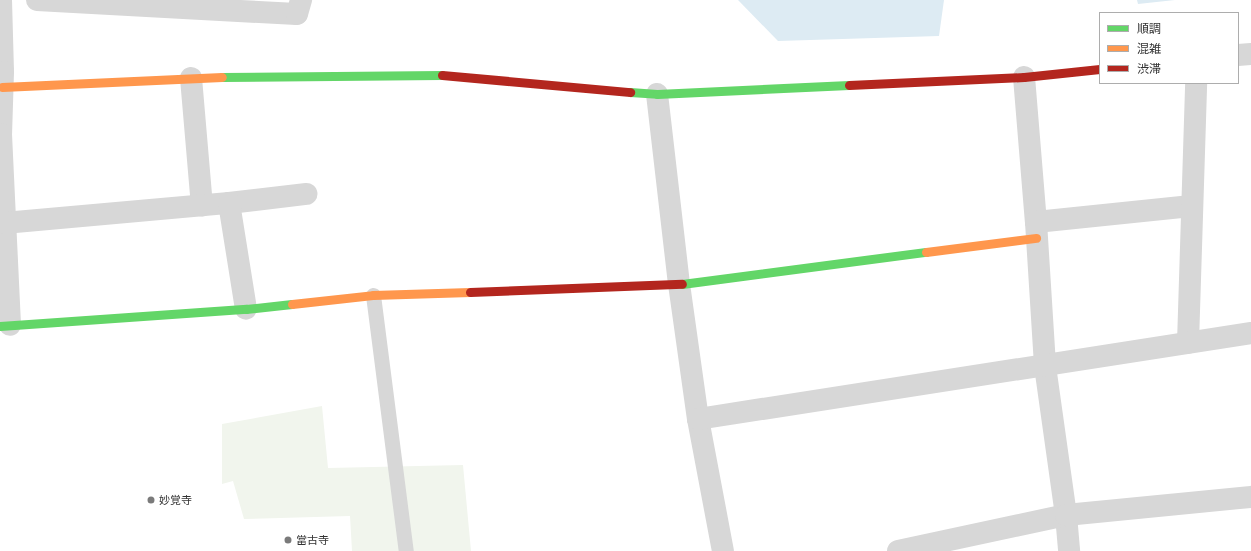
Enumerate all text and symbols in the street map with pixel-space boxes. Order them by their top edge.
legend [1099,12,1239,84]
text: 順調 [1137,21,1161,37]
text: 混雑 [1137,41,1161,57]
text: 渋滞 [1137,61,1161,77]
place label: 妙覚寺 [159,493,192,507]
marker: 妙覚寺 [146,495,156,505]
place label: 當古寺 [296,533,329,547]
marker: 當古寺 [283,535,293,545]

